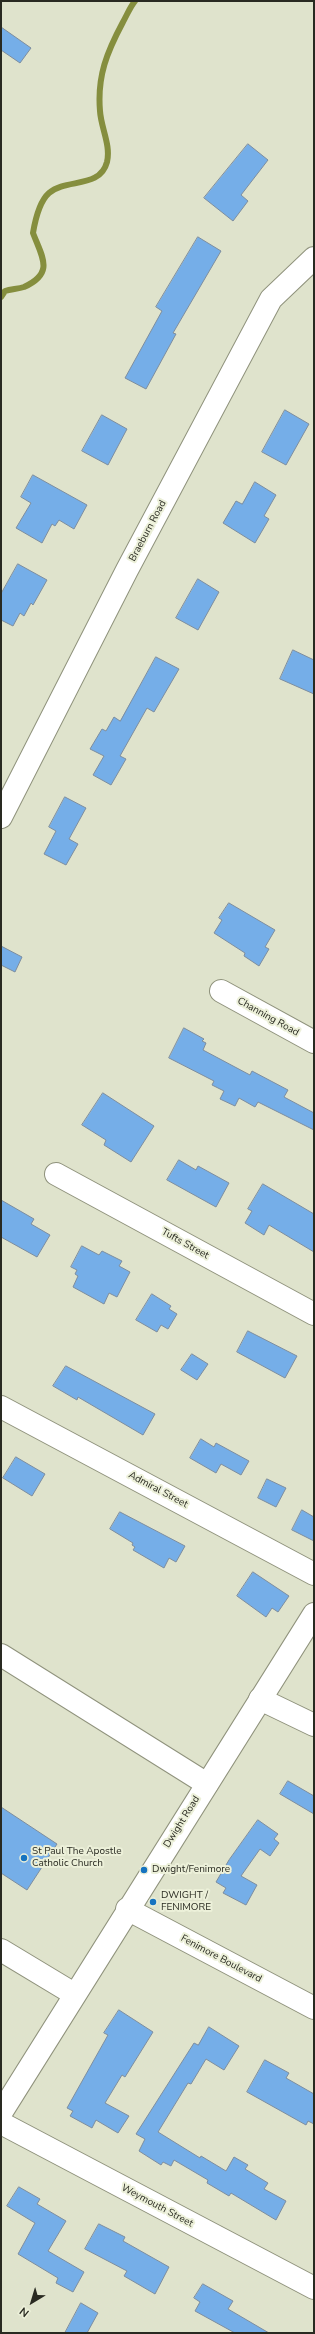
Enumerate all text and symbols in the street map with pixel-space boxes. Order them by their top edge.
street label: Braeburn Road [127,498,169,564]
street label: Channing Road [235,995,301,1039]
street label: Tufts Street [159,1226,211,1262]
street label: Admiral Street [126,1469,190,1511]
street label: Dwight Road [161,1794,203,1850]
place label: St Paul The Apostle Catholic Church [32,1846,121,1870]
marker: St Paul The Apostle Catholic Church [19,1853,29,1863]
place label: Dwight/Fenimore [152,1864,230,1876]
marker: Dwight/Fenimore [139,1865,149,1875]
place label: DWIGHT / FENIMORE [161,1890,211,1914]
marker: DWIGHT / FENIMORE [148,1897,158,1907]
street label: Fenimore Boulevard [178,1933,264,1985]
street label: Weymouth Street [119,2182,195,2230]
north arrow [12,2282,52,2322]
text: N [16,2303,32,2320]

